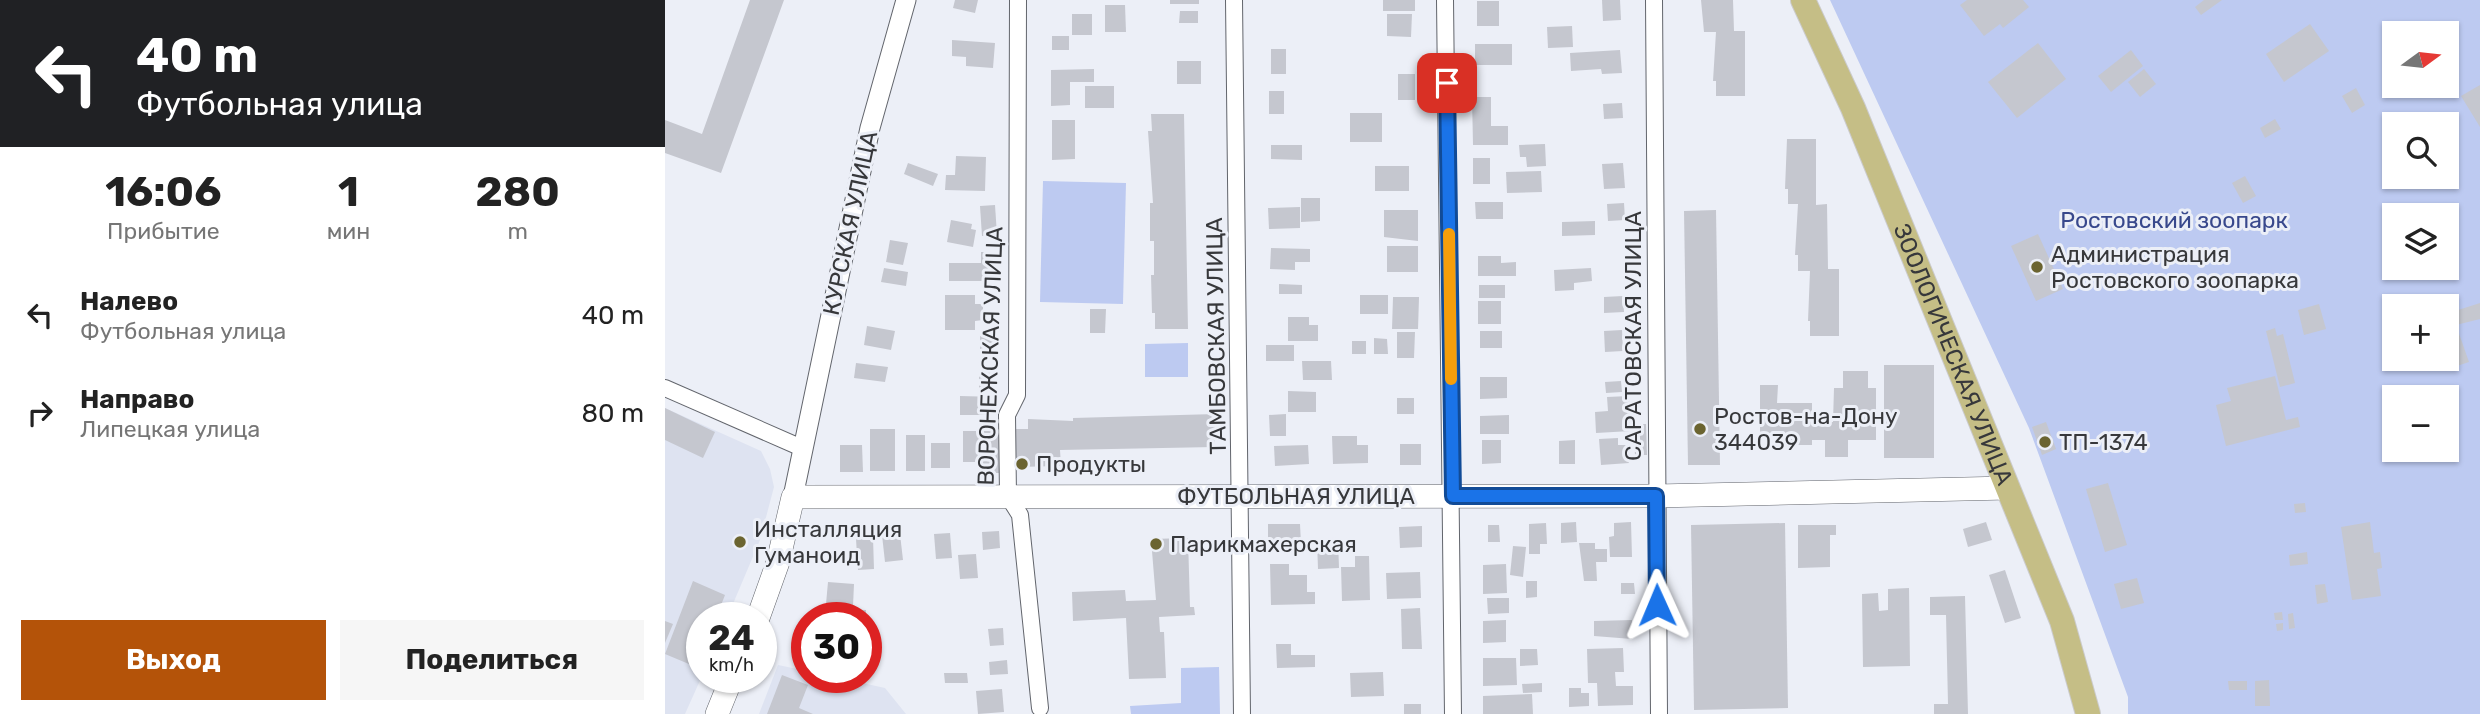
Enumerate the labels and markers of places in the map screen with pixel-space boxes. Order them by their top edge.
pin [1417,53,1477,113]
place label: Администрация Ростовского зоопарка [2051,240,2299,294]
marker: Администрация Ростовского зоопарка [2029,259,2045,275]
place label: Ростов-на-Дону 344039 [1714,402,1898,456]
marker: Ростов-на-Дону 344039 [1692,421,1708,437]
place label: ТП-1374 [2059,428,2148,456]
marker: ТП-1374 [2037,434,2053,450]
place label: Продукты [1036,450,1146,478]
marker: Продукты [1014,456,1030,472]
place label: Инсталляция Гуманоид [754,515,902,569]
place label: Парикмахерская [1170,530,1357,558]
marker: Инсталляция Гуманоид [732,534,748,550]
marker: Парикмахерская [1148,536,1164,552]

